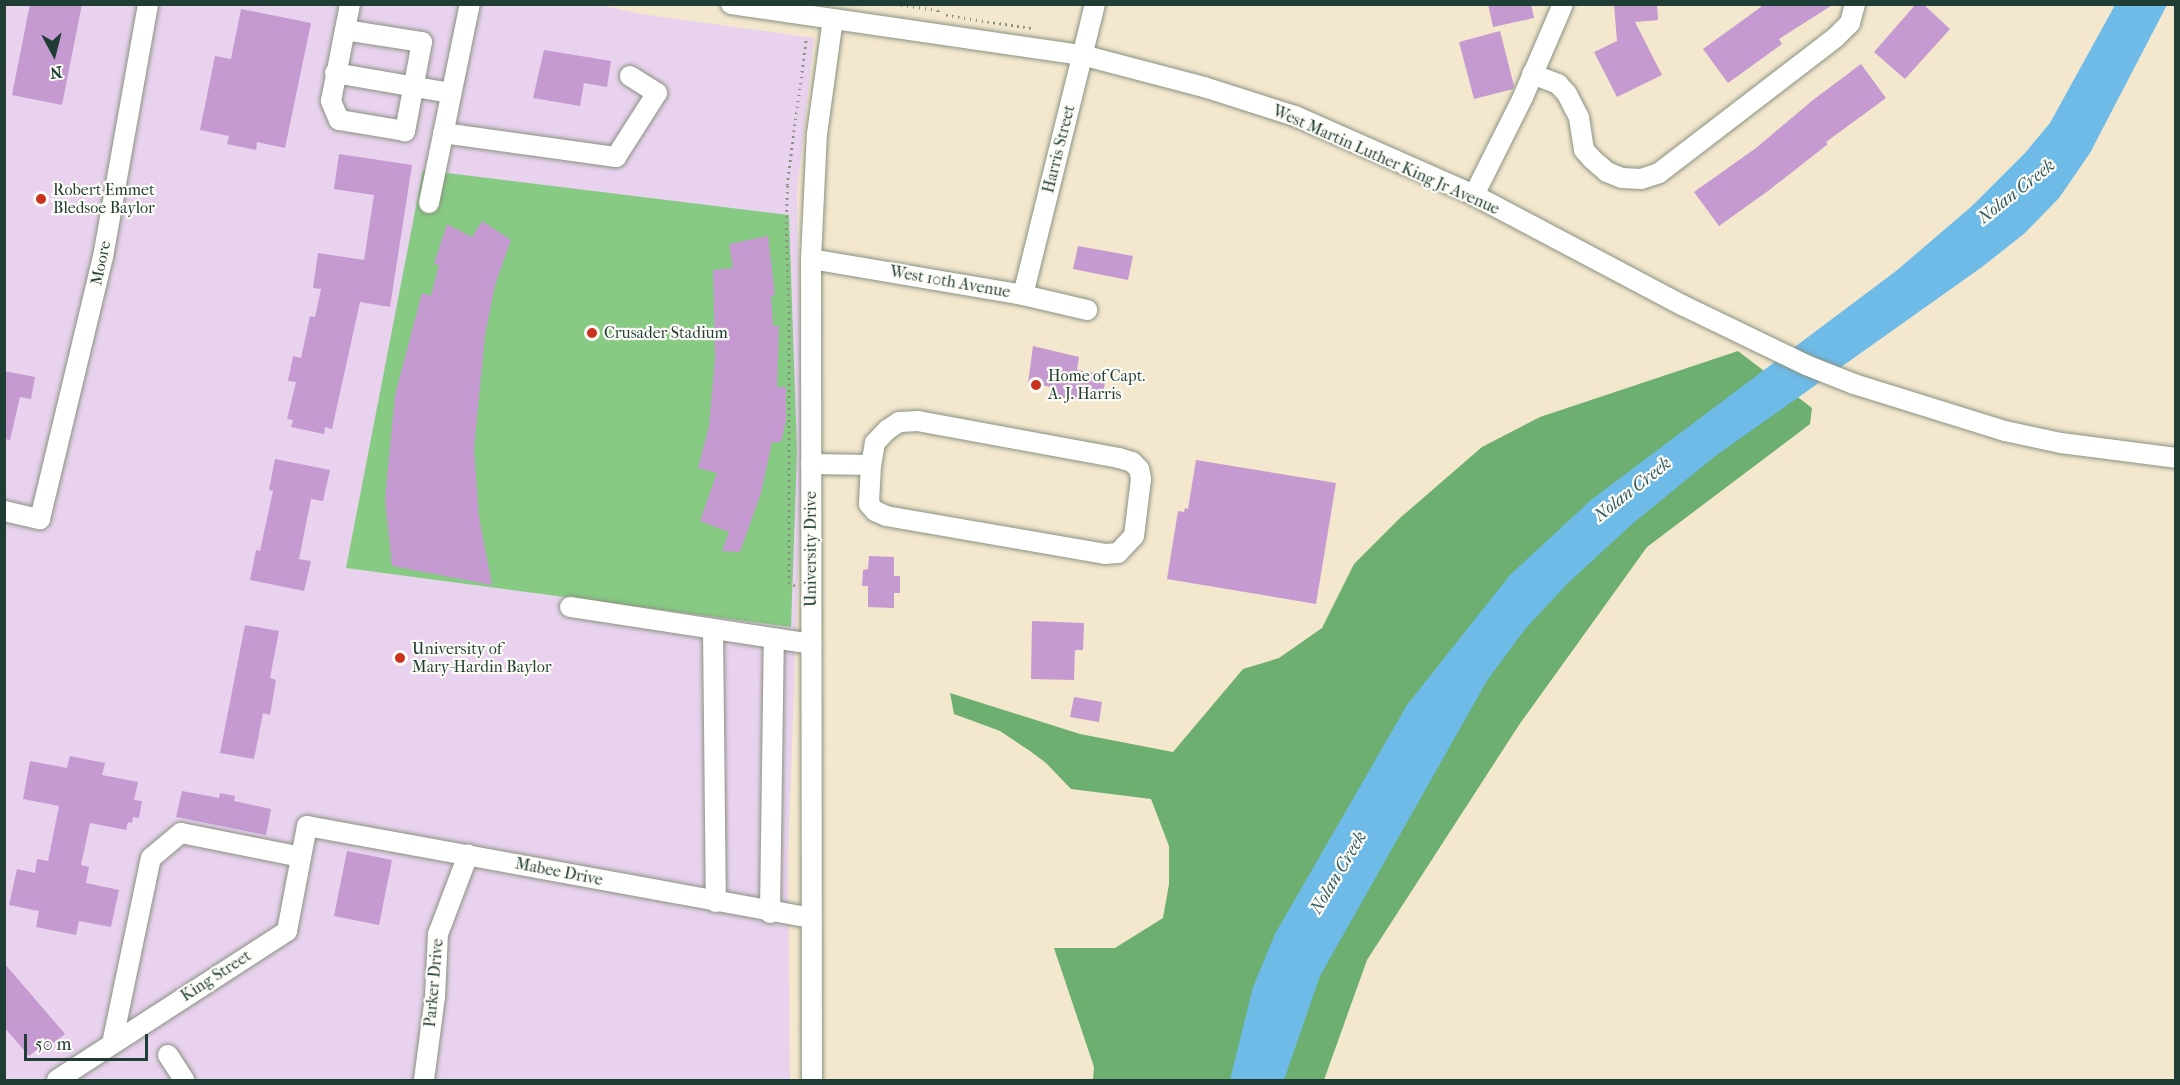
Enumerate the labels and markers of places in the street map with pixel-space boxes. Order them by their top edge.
place label: Robert Emmet Bledsoe Baylor [53,180,155,218]
marker: Robert Emmet Bledsoe Baylor [34,192,48,206]
place label: Crusader Stadium [604,323,728,343]
marker: Crusader Stadium [585,326,599,340]
place label: Home of Capt. A. J. Harris [1048,366,1145,404]
marker: Home of Capt. A. J. Harris [1029,378,1043,392]
place label: University of Mary-Hardin Baylor [412,639,551,677]
marker: University of Mary-Hardin Baylor [393,651,407,665]

